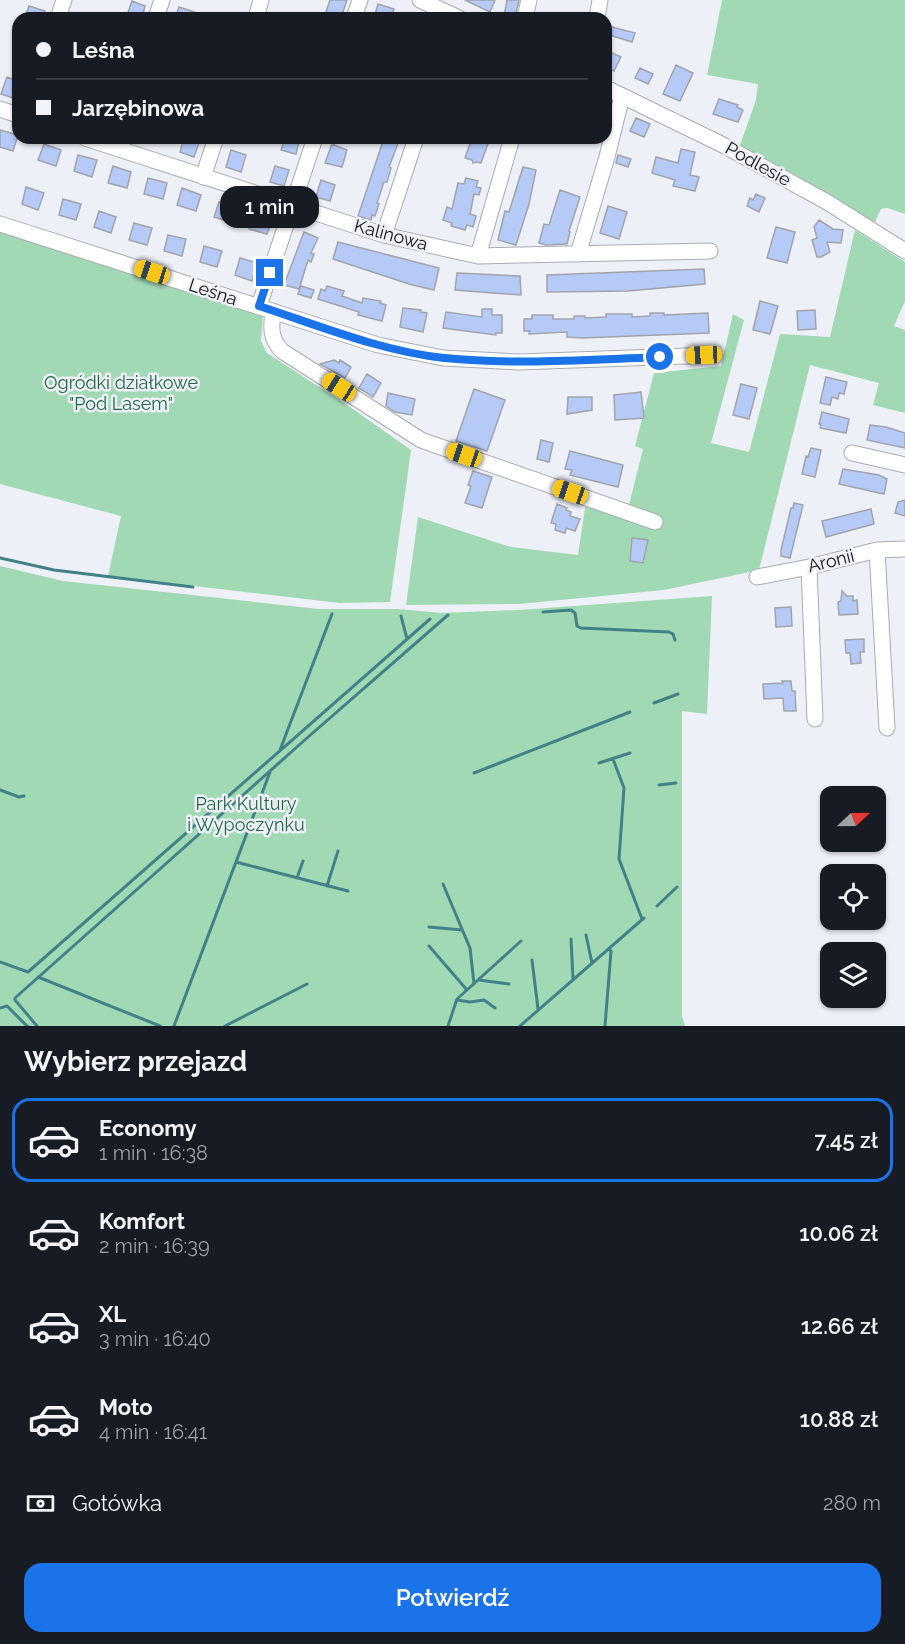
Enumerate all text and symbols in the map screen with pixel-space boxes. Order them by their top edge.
text: Leśna [72,37,135,63]
text: Jarzębinowa [72,95,204,121]
street label: Podlesie [722,137,795,190]
callout: 1 min [220,186,320,228]
text: 1 min [245,195,294,219]
street label: Kalinowa [352,215,430,254]
car [132,258,172,286]
route end [256,259,283,286]
street label: Leśna [186,274,240,309]
route start [646,343,673,370]
car [686,345,722,365]
car [319,370,359,404]
park label: Ogródki działkowe "Pod Lasem" [44,372,198,414]
car [444,441,484,469]
car [550,478,590,506]
street label: Aronii [805,545,856,576]
north arrow [820,786,886,852]
map controls [820,786,886,1008]
park label: Park Kultury i Wypoczynku [187,793,305,835]
button: locate [820,864,886,930]
button: layers [820,942,886,1008]
text: Wybierz przejazd [24,1046,247,1077]
icon: car [27,1113,81,1167]
text: Economy [99,1115,197,1141]
text: 7.45 zł [815,1127,878,1153]
text: 1 min · 16:38 [99,1141,208,1165]
icon: car [27,1206,81,1260]
text: Komfort [99,1208,185,1234]
text: 10.06 zł [799,1220,878,1246]
text: 2 min · 16:39 [99,1234,210,1258]
icon: car [27,1299,81,1353]
text: XL [99,1301,126,1327]
text: 12.66 zł [801,1313,878,1339]
text: 3 min · 16:40 [99,1327,211,1351]
icon: car [27,1392,81,1446]
text: Moto [99,1394,153,1420]
text: 10.88 zł [800,1406,878,1432]
text: 4 min · 16:41 [99,1420,207,1444]
icon: cash [24,1487,57,1520]
text: Gotówka [72,1490,162,1516]
text: 280 m [823,1491,881,1515]
button: Potwierdź [24,1563,881,1632]

